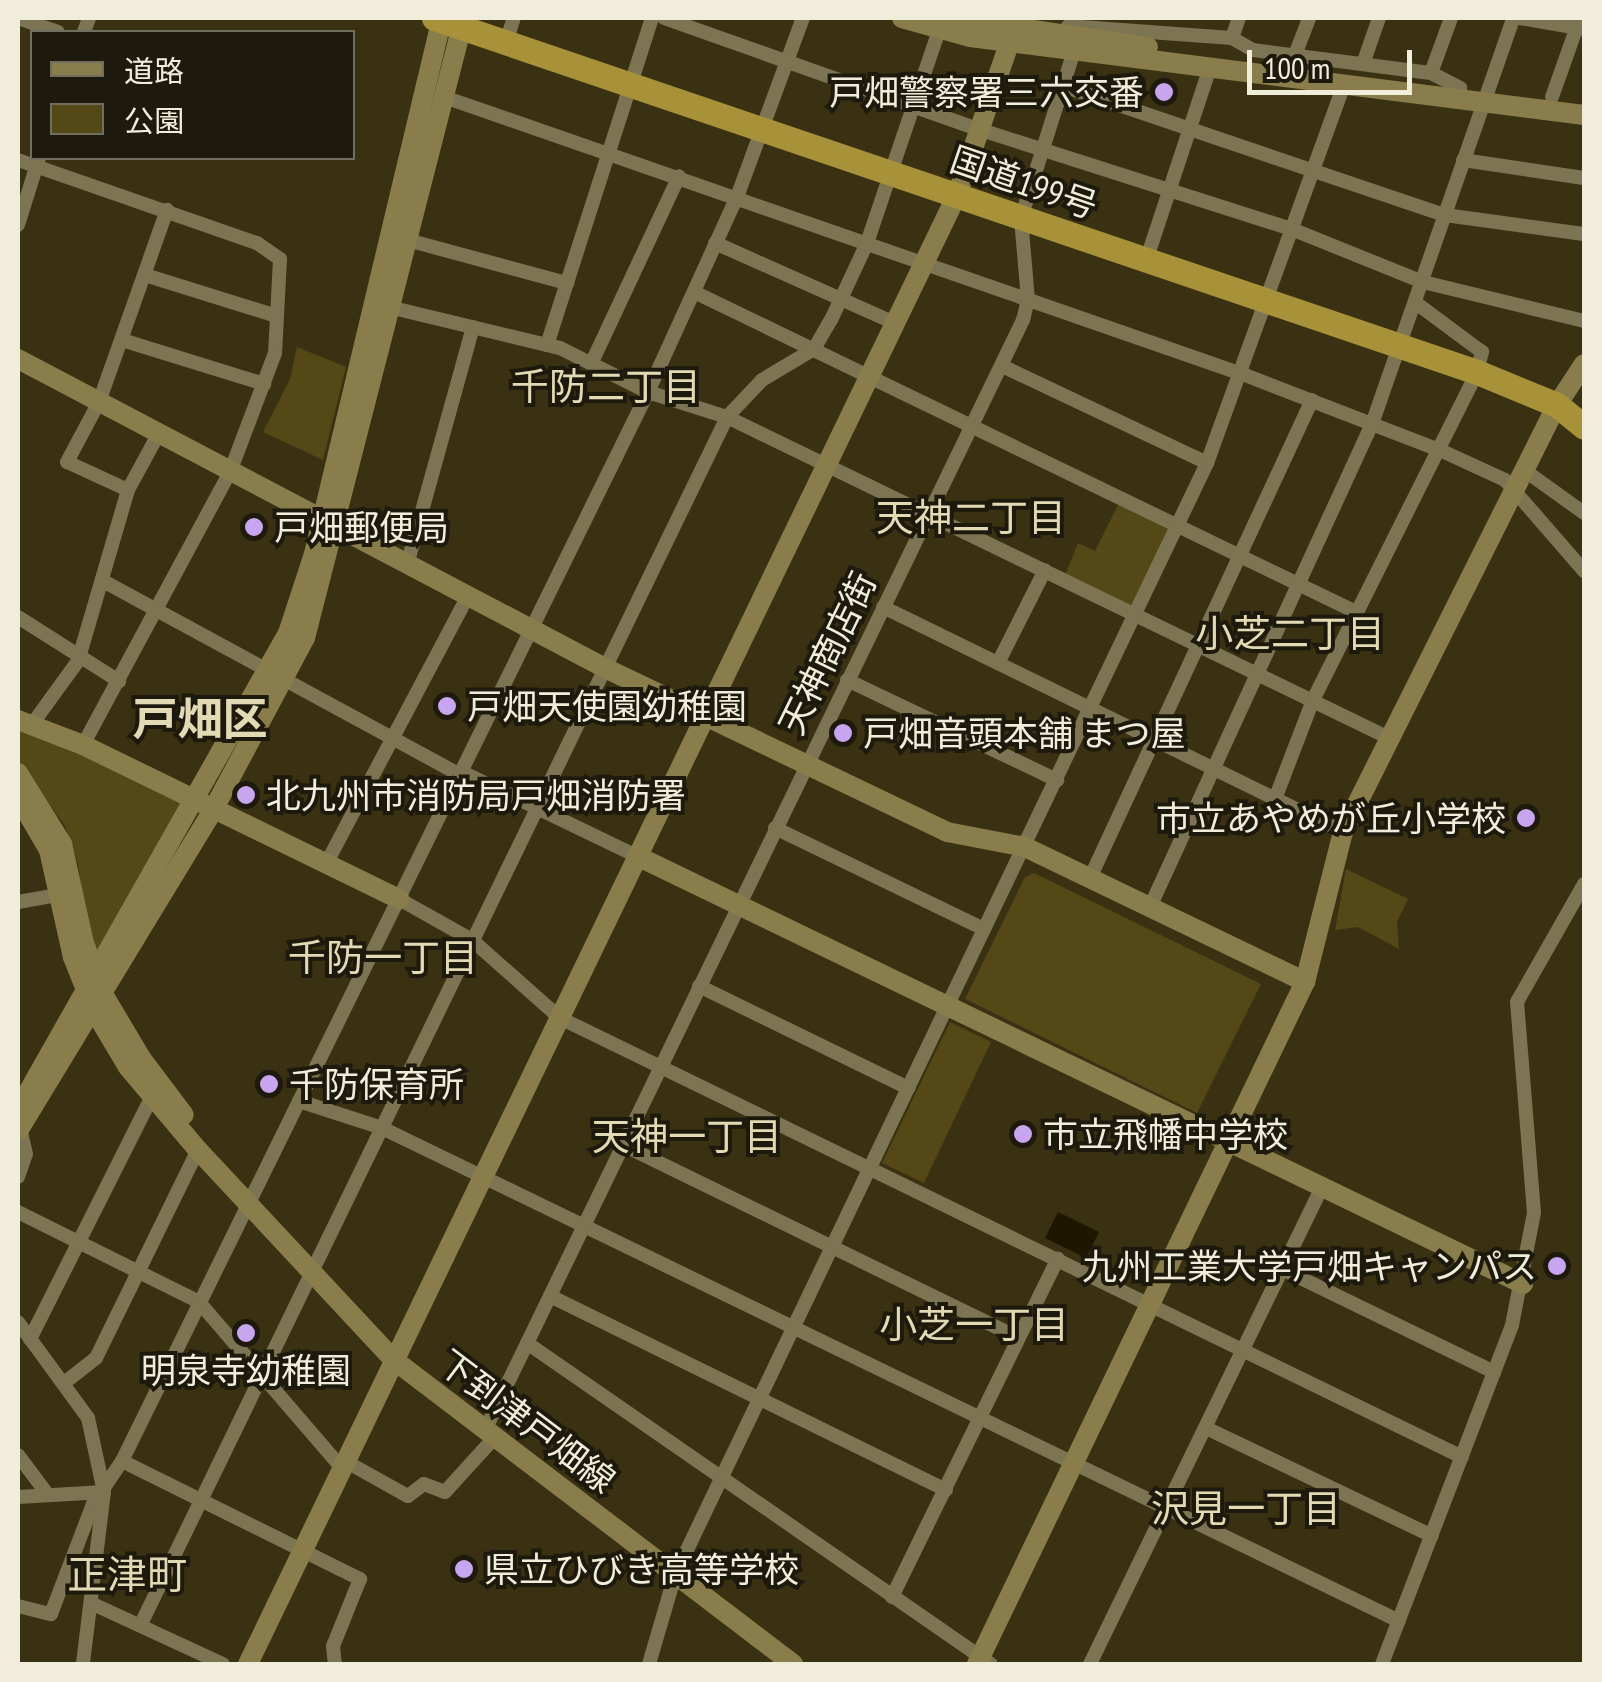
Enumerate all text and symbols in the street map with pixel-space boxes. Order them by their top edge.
legend [30,30,355,160]
scale bar [1252,30,1417,92]
text: 100 m [1264,48,1330,87]
text: 道路 [124,51,184,90]
place label: 戸畑警察署三六交番 [829,71,1144,113]
marker: 戸畑警察署三六交番 [1153,81,1175,103]
text: 公園 [124,101,184,140]
street label: 国道199号 [945,137,1103,227]
district label: 千防二丁目 [511,363,701,409]
district label: 天神二丁目 [876,494,1066,540]
place label: 戸畑郵便局 [274,506,449,548]
marker: 戸畑郵便局 [243,516,265,538]
street label: 天神商店街 [770,565,884,741]
district label: 小芝二丁目 [1195,610,1385,656]
place label: 戸畑天使園幼稚園 [467,685,747,727]
district label: 戸畑区 [133,692,267,746]
marker: 戸畑天使園幼稚園 [436,695,458,717]
place label: 戸畑音頭本舗 まつ屋 [863,712,1185,754]
marker: 戸畑音頭本舗 まつ屋 [832,722,854,744]
place label: 北九州市消防局戸畑消防署 [266,774,686,816]
marker: 北九州市消防局戸畑消防署 [235,784,257,806]
place label: 市立あやめが丘小学校 [1156,797,1506,839]
marker: 市立あやめが丘小学校 [1515,807,1537,829]
district label: 千防一丁目 [288,934,478,980]
place label: 千防保育所 [289,1063,464,1105]
marker: 千防保育所 [258,1073,280,1095]
district label: 天神一丁目 [592,1113,782,1159]
place label: 市立飛幡中学校 [1043,1113,1288,1155]
marker: 市立飛幡中学校 [1012,1123,1034,1145]
place label: 九州工業大学戸畑キャンパス [1082,1245,1537,1287]
marker: 九州工業大学戸畑キャンパス [1546,1255,1568,1277]
district label: 小芝一丁目 [879,1301,1069,1347]
marker: 明泉寺幼稚園 [235,1322,257,1344]
street label: 下到津戸畑線 [431,1341,623,1501]
place label: 明泉寺幼稚園 [141,1349,351,1391]
district label: 沢見一丁目 [1151,1485,1341,1531]
place label: 県立ひびき高等学校 [484,1548,799,1590]
district label: 正津町 [67,1550,187,1598]
marker: 県立ひびき高等学校 [453,1558,475,1580]

